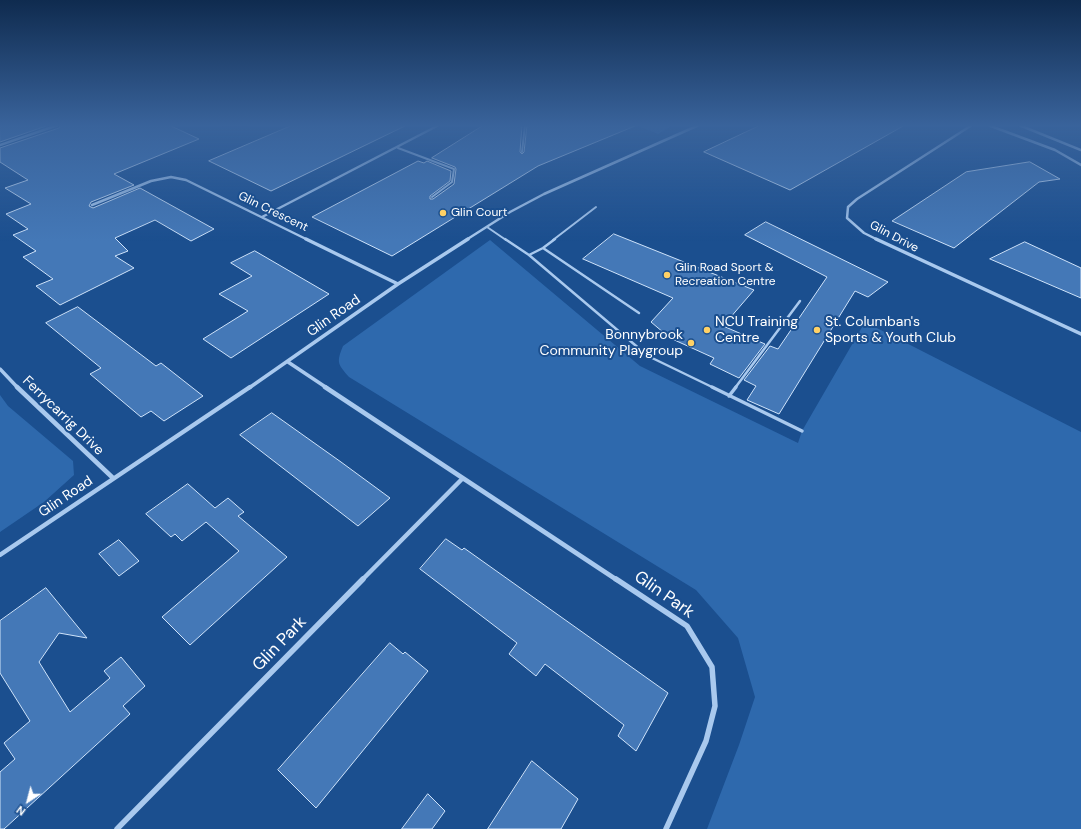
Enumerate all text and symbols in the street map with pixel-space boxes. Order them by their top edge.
street label: Glin Crescent [236,189,310,235]
place label: Glin Court [451,206,507,220]
marker: Glin Court [438,208,448,218]
street label: Glin Drive [867,218,921,256]
place label: Glin Road Sport & Recreation Centre [675,261,776,289]
marker: Glin Road Sport & Recreation Centre [662,270,672,280]
street label: Glin Road [304,291,364,341]
place label: NCU Training Centre [715,314,798,346]
place label: St. Columban's Sports & Youth Club [825,314,956,346]
marker: NCU Training Centre [702,325,712,335]
marker: St. Columban's Sports & Youth Club [812,325,822,335]
place label: Bonnybrook Community Playgroup [539,327,683,360]
marker: Bonnybrook Community Playgroup [686,338,696,348]
street label: Ferrycarrig Drive [19,373,107,459]
street label: Glin Road [36,473,96,521]
street label: Glin Park [630,567,698,623]
street label: Glin Park [249,612,311,676]
north arrow [8,781,48,821]
text: N [14,803,28,819]

